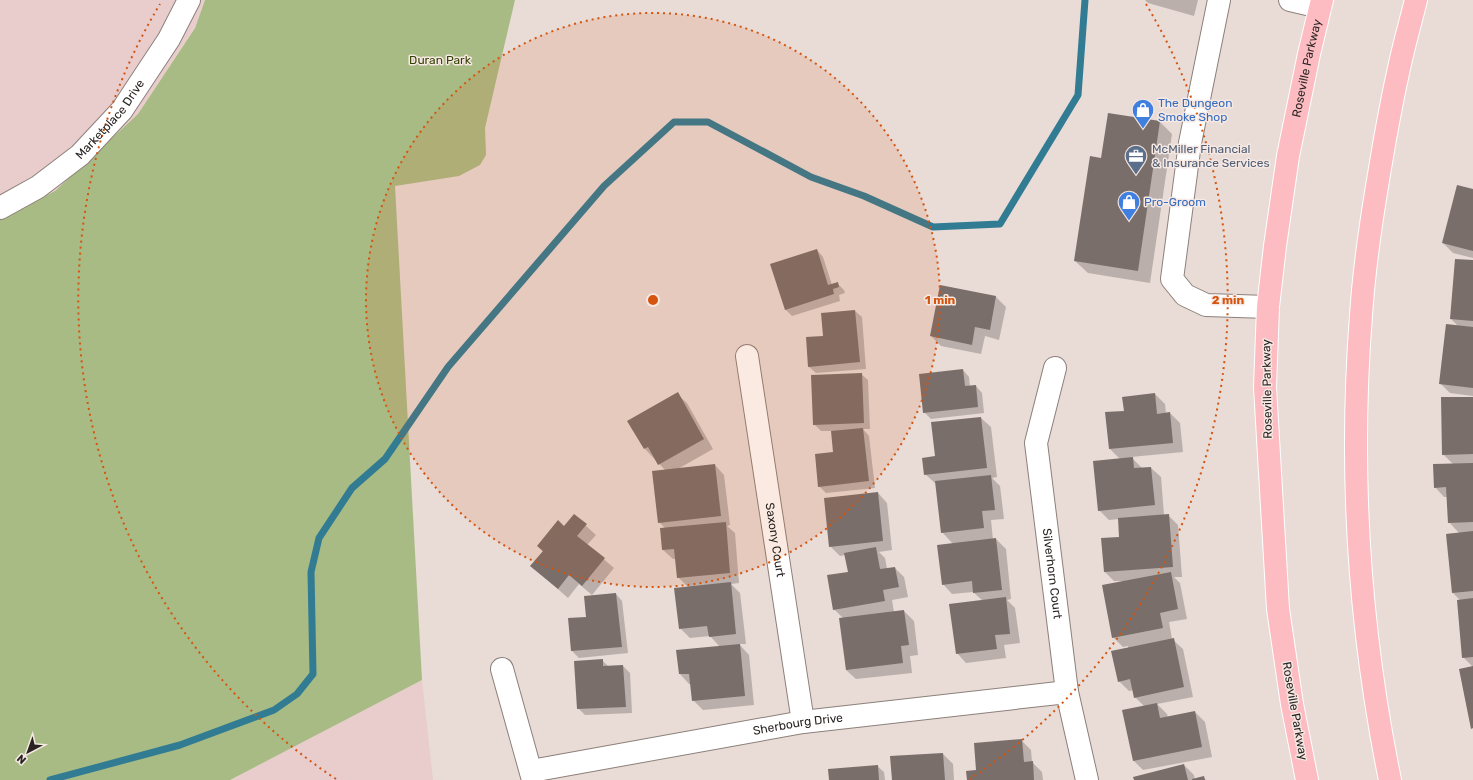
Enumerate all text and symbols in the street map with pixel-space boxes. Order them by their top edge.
street label: Roseville Parkway [1289,17,1324,118]
park label: Duran Park [409,53,472,67]
street label: Marketplace Drive [73,77,147,162]
place label: The Dungeon Smoke Shop [1158,96,1232,124]
shop icon: The Dungeon Smoke Shop [1130,97,1156,130]
place label: McMiller Financial & Insurance Services [1152,142,1270,170]
office icon: McMiller Financial & Insurance Services [1123,143,1149,176]
shop icon: Pro-Groom [1116,189,1142,222]
place label: Pro-Groom [1144,195,1206,209]
centre of rings [646,293,660,307]
text: 1 min [925,293,956,307]
text: 2 min [1212,293,1245,307]
street label: Roseville Parkway [1259,339,1275,439]
street label: Saxony Court [763,502,788,578]
street label: Silverhorn Court [1040,527,1065,620]
street label: Roseville Parkway [1279,661,1311,762]
street label: Sherbourg Drive [752,710,844,738]
north arrow [8,732,48,772]
text: N [14,752,29,767]

